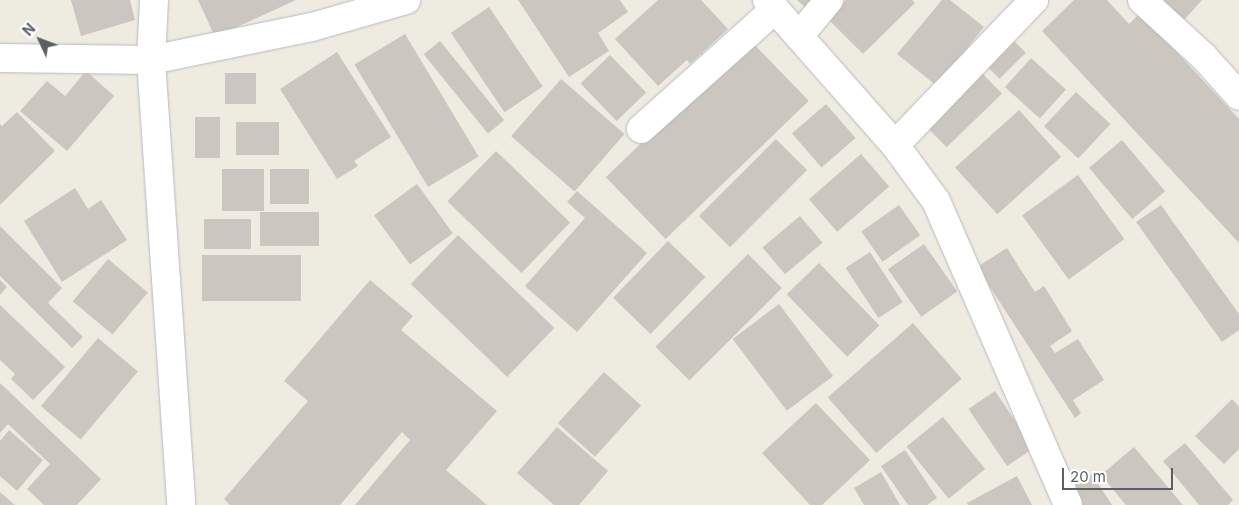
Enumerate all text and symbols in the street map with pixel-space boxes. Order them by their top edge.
north arrow [15,15,65,65]
text: N [19,20,39,39]
scale bar [1064,458,1175,490]
text: 20 m [1070,467,1106,486]

